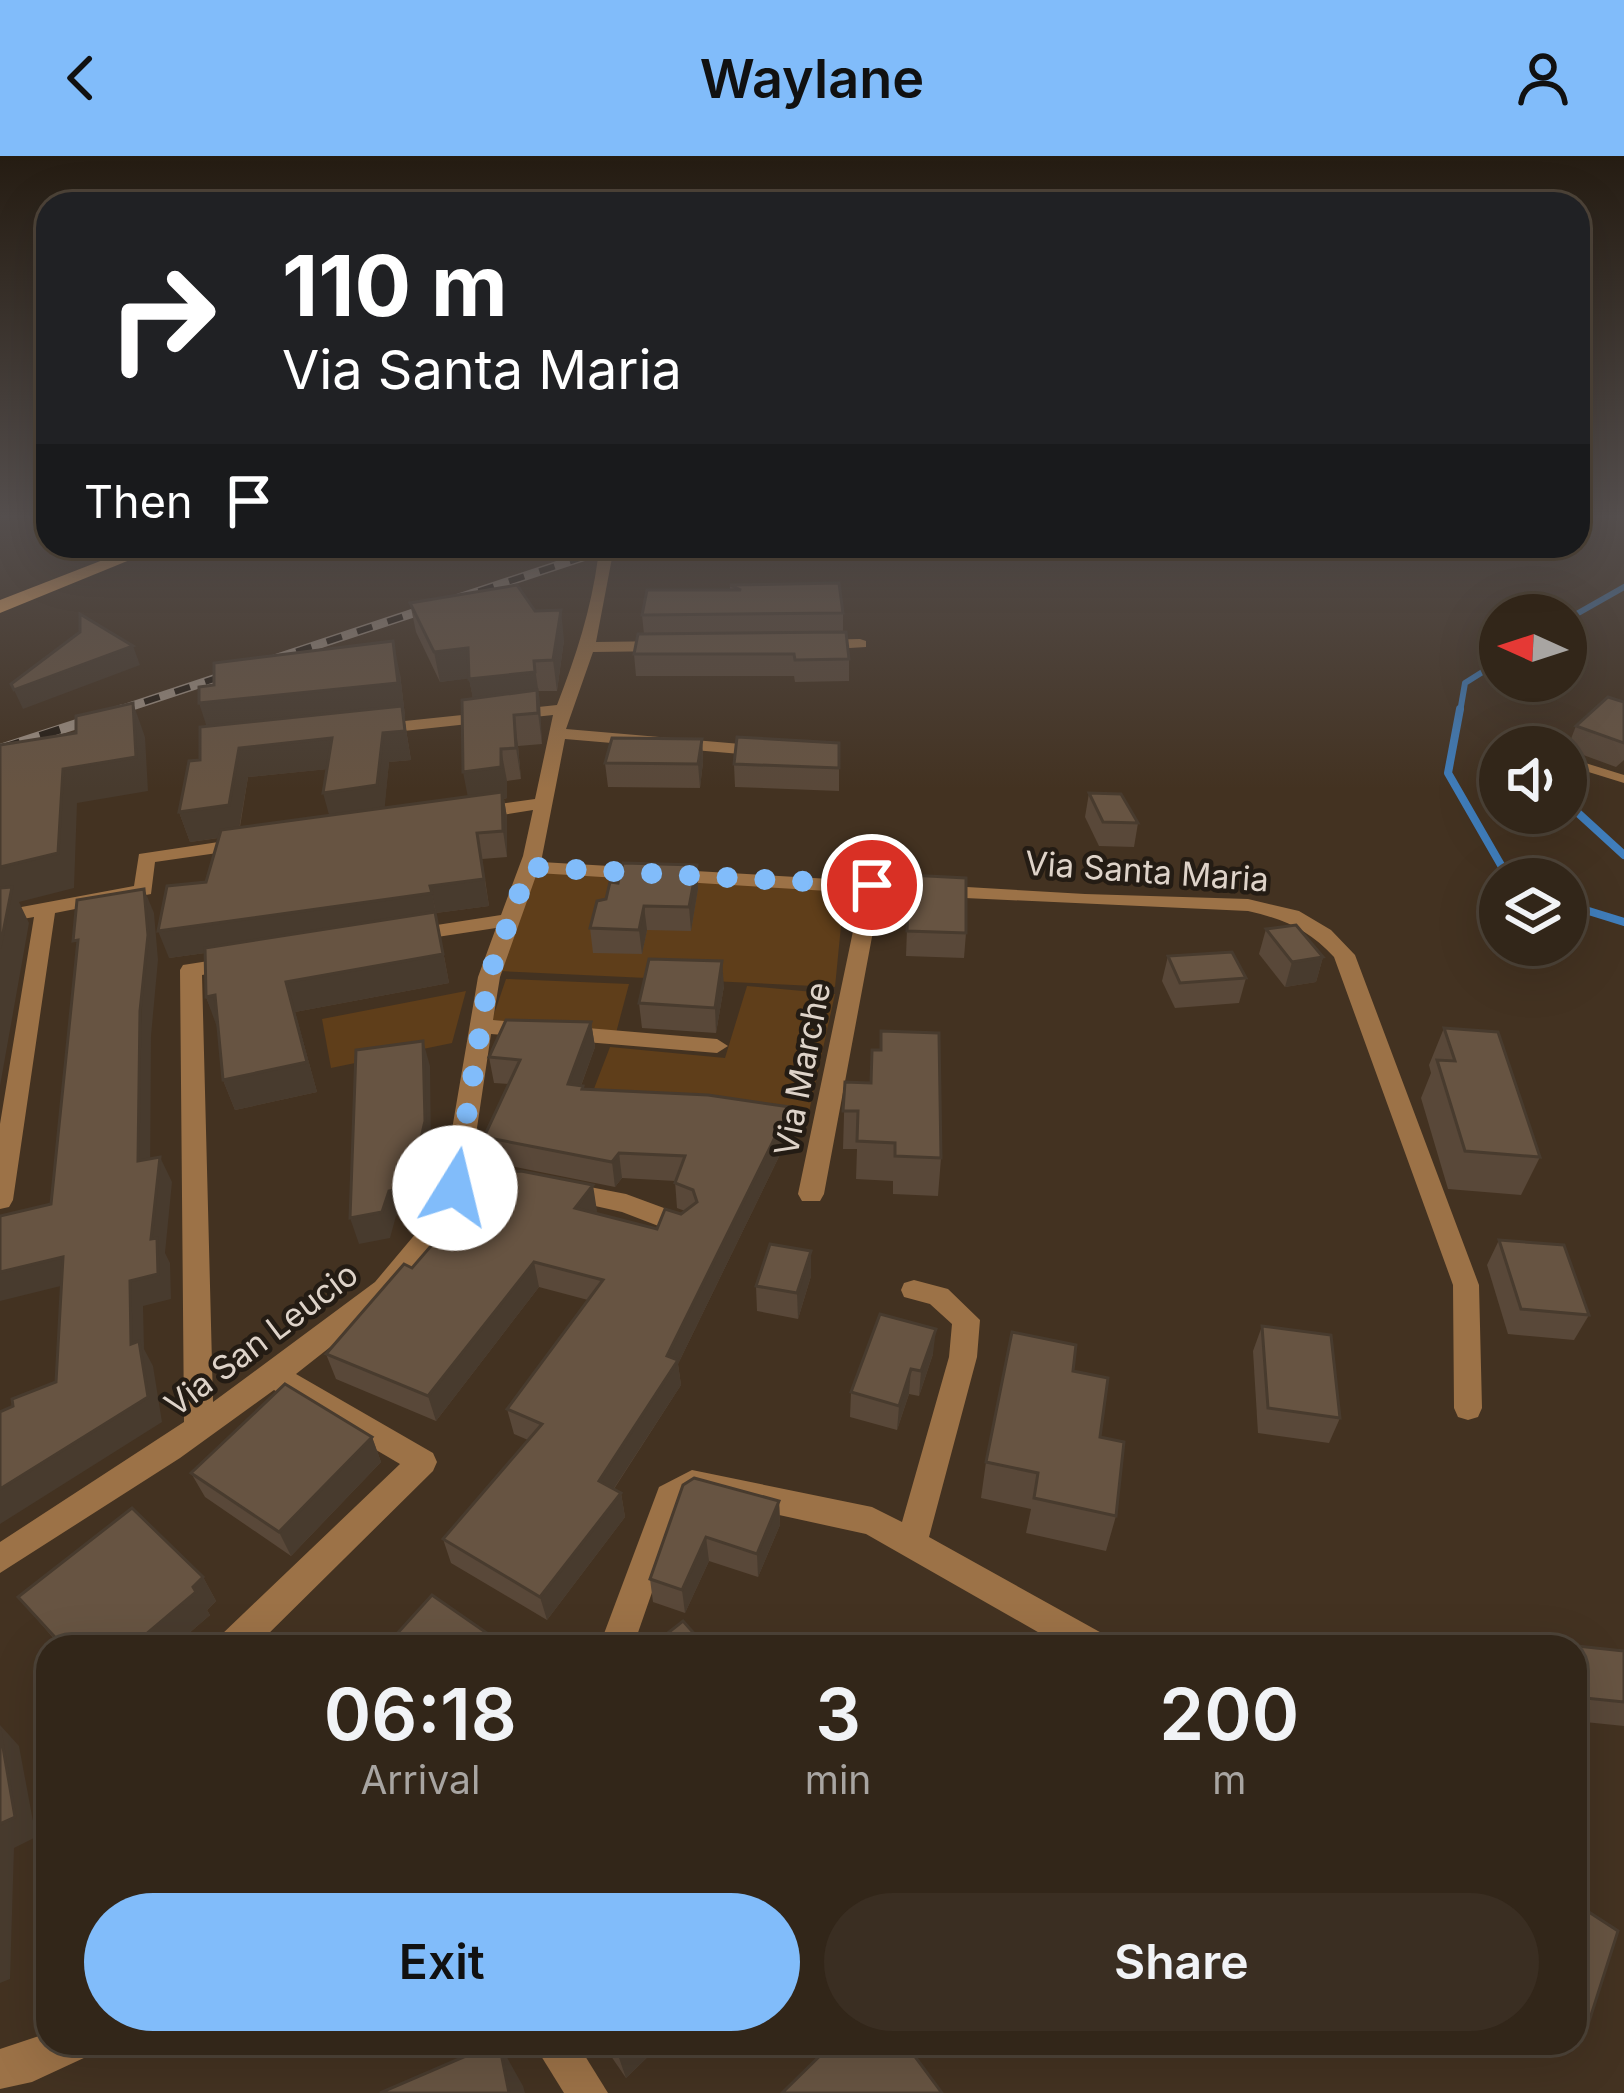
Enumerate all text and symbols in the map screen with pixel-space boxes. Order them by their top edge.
icon: back [48,45,114,111]
icon: person [1510,45,1576,111]
text: Waylane [700,46,924,111]
text: 110 m [282,235,508,336]
icon: right [84,240,240,396]
text: Via Santa Maria [282,337,682,402]
icon: arrive [216,468,282,534]
text: Then [84,474,192,529]
north arrow [1479,594,1587,702]
map controls [1479,594,1587,966]
button: sound [1479,726,1587,834]
pin [821,834,923,936]
street label: Via Santa Maria [1024,843,1270,899]
icon: arrive [839,852,905,918]
button: layers [1479,858,1587,966]
street label: Via Marche [766,979,838,1159]
position arrow [392,1125,518,1251]
street label: Via San Leucio [157,1253,365,1425]
text: 06:18 [324,1670,517,1757]
text: 3 [815,1670,861,1757]
text: 200 [1159,1670,1299,1757]
text: Arrival [360,1756,480,1803]
text: min [805,1756,871,1803]
text: m [1212,1756,1246,1803]
button: Exit [84,1893,800,2031]
button: Share [824,1893,1539,2031]

